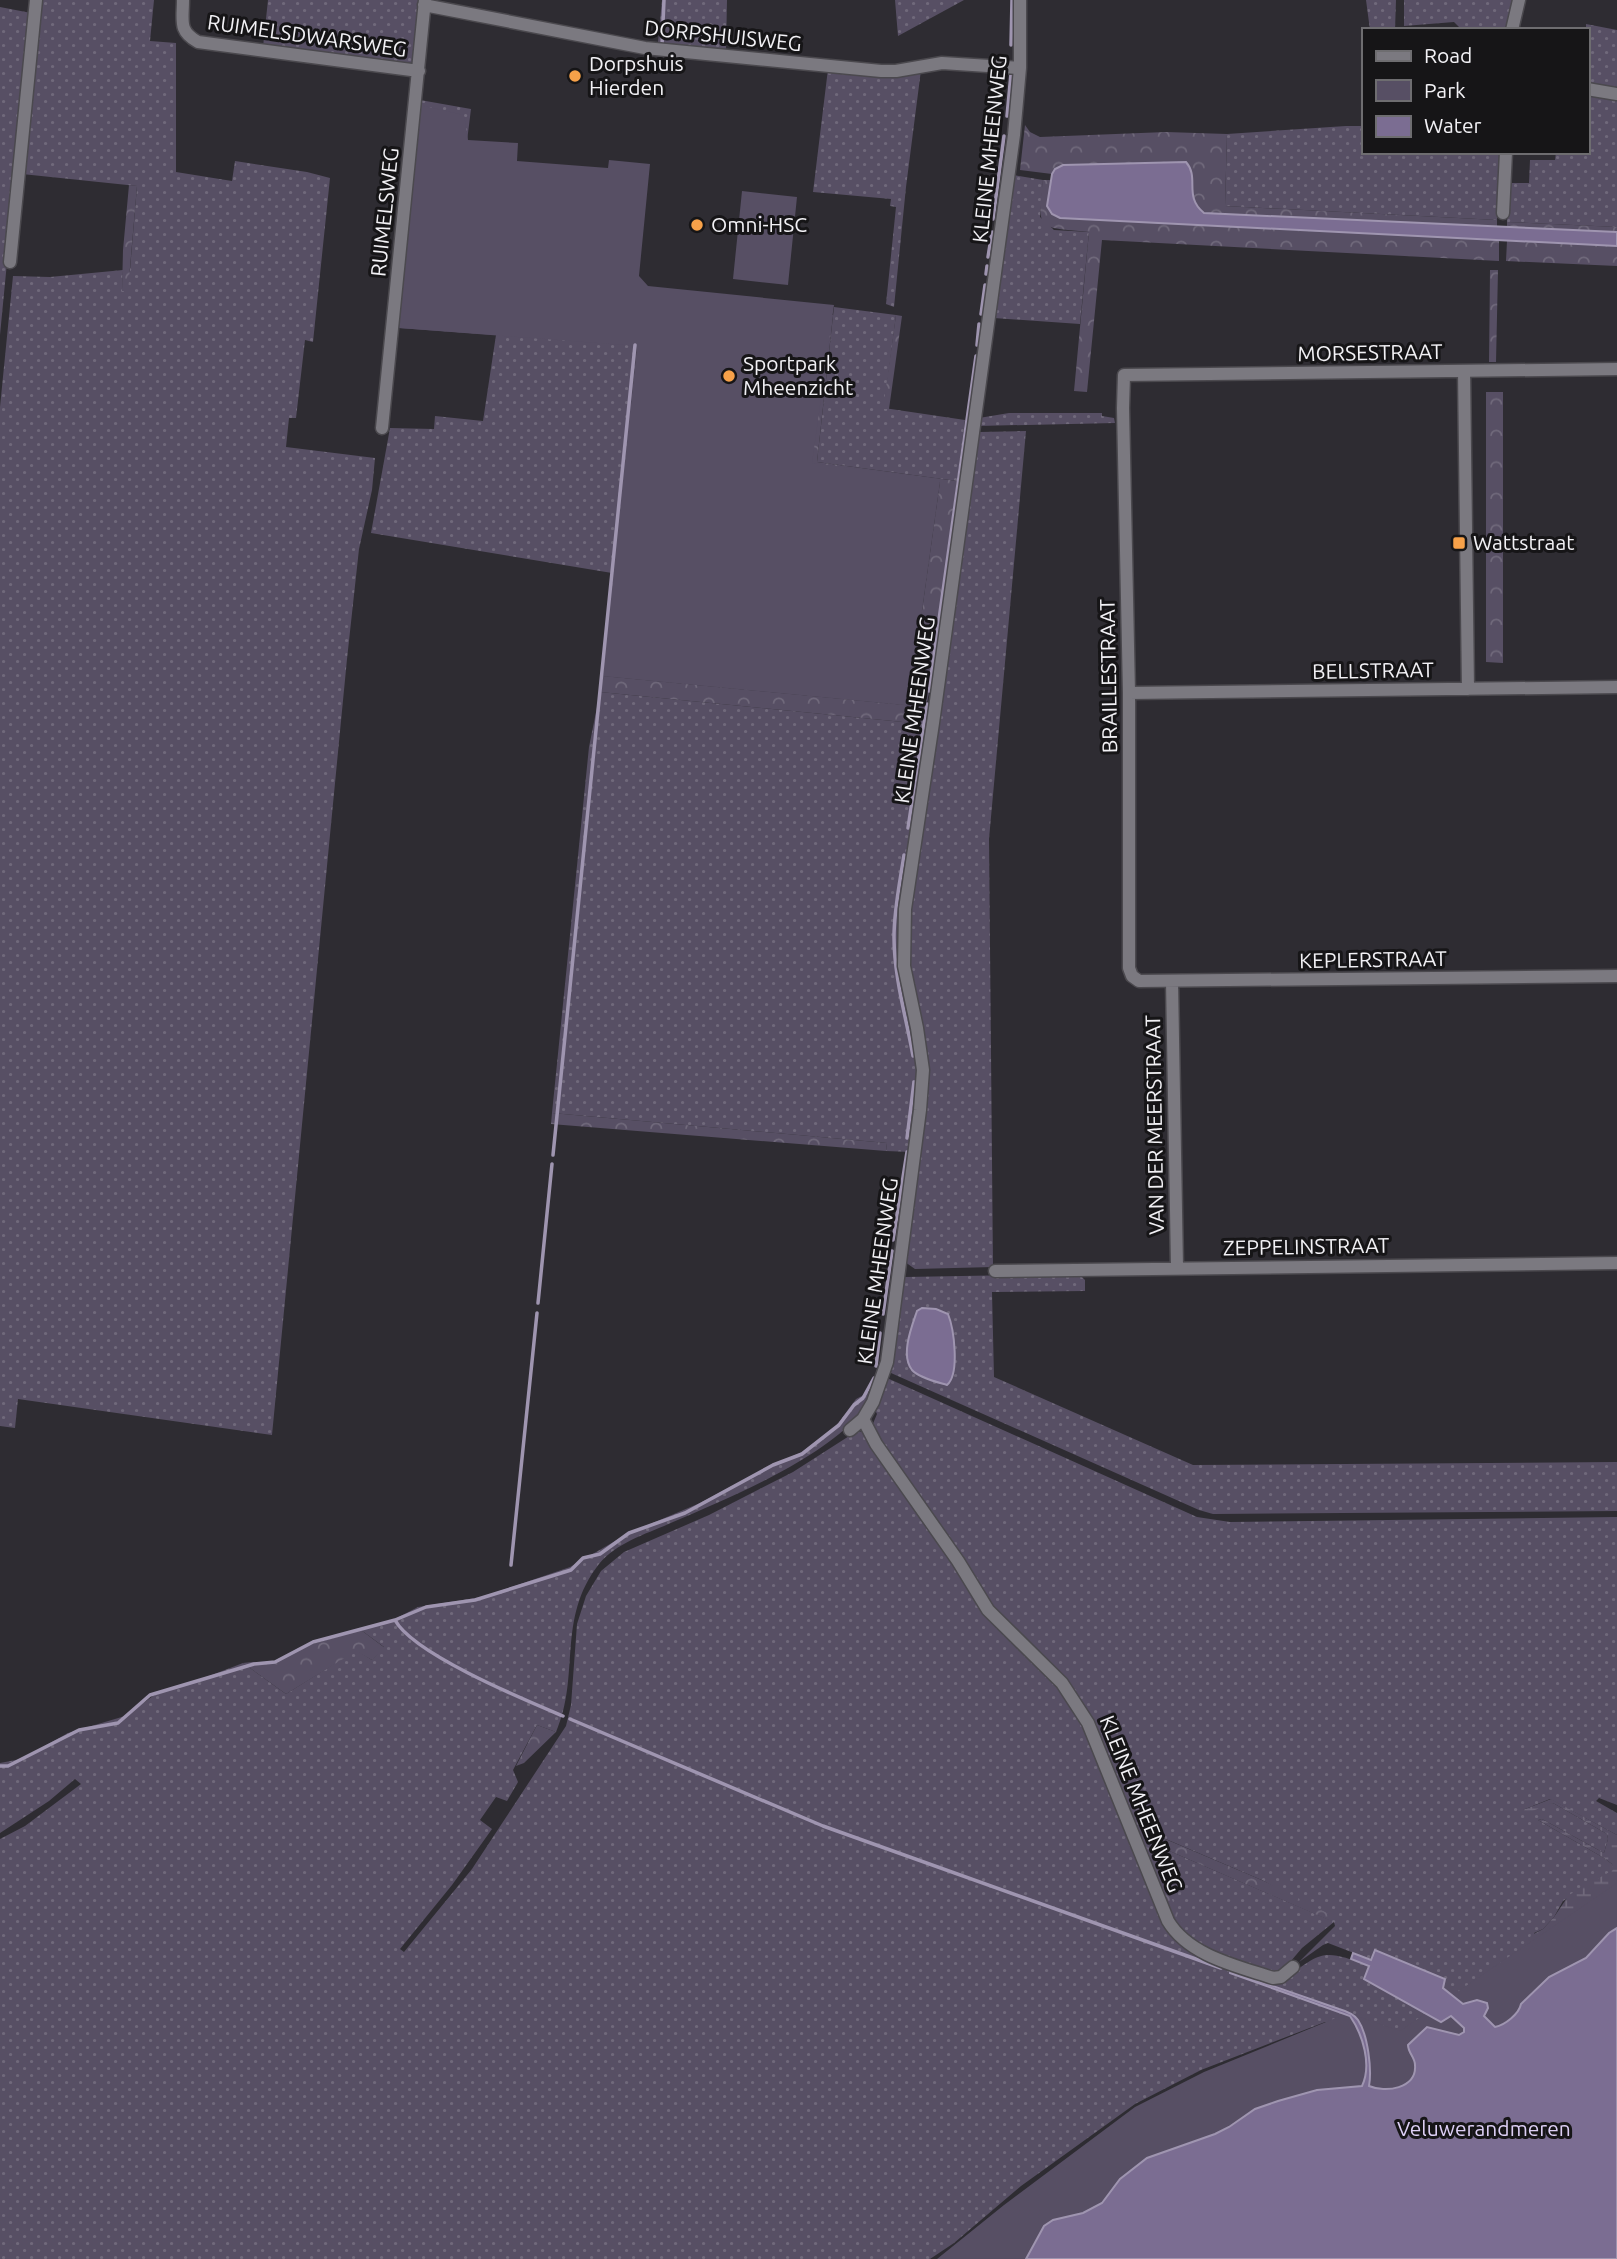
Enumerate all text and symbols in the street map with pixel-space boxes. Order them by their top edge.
street label: RUIMELSDWARSWEG [206,9,408,61]
street label: DORPSHUISWEG [643,15,803,55]
legend [1362,28,1589,154]
text: Road [1424,43,1472,67]
place label: Dorpshuis Hierden [589,51,684,99]
street label: KLEINE MHEENWEG [967,54,1011,244]
marker: Dorpshuis Hierden [567,68,583,84]
text: Park [1424,78,1466,102]
text: Water [1424,113,1482,137]
street label: RUIMELSWEG [365,146,403,278]
place label: Omni-HSC [711,212,807,236]
marker: Omni-HSC [689,217,705,233]
street label: MORSESTRAAT [1297,339,1443,365]
place label: Sportpark Mheenzicht [743,351,853,399]
marker: Sportpark Mheenzicht [721,368,737,384]
place label: Wattstraat [1473,530,1574,554]
marker: Wattstraat [1451,535,1467,551]
street label: BRAILLESTRAAT [1095,598,1121,753]
street label: KLEINE MHEENWEG [889,615,939,805]
street label: BELLSTRAAT [1312,657,1434,683]
street label: KEPLERSTRAAT [1299,946,1447,972]
street label: VAN DER MEERSTRAAT [1140,1015,1168,1235]
street label: KLEINE MHEENWEG [852,1176,902,1366]
street label: ZEPPELINSTRAAT [1223,1233,1390,1259]
street label: KLEINE MHEENWEG [1096,1712,1188,1895]
park label: Veluwerandmeren [1397,2116,1571,2140]

